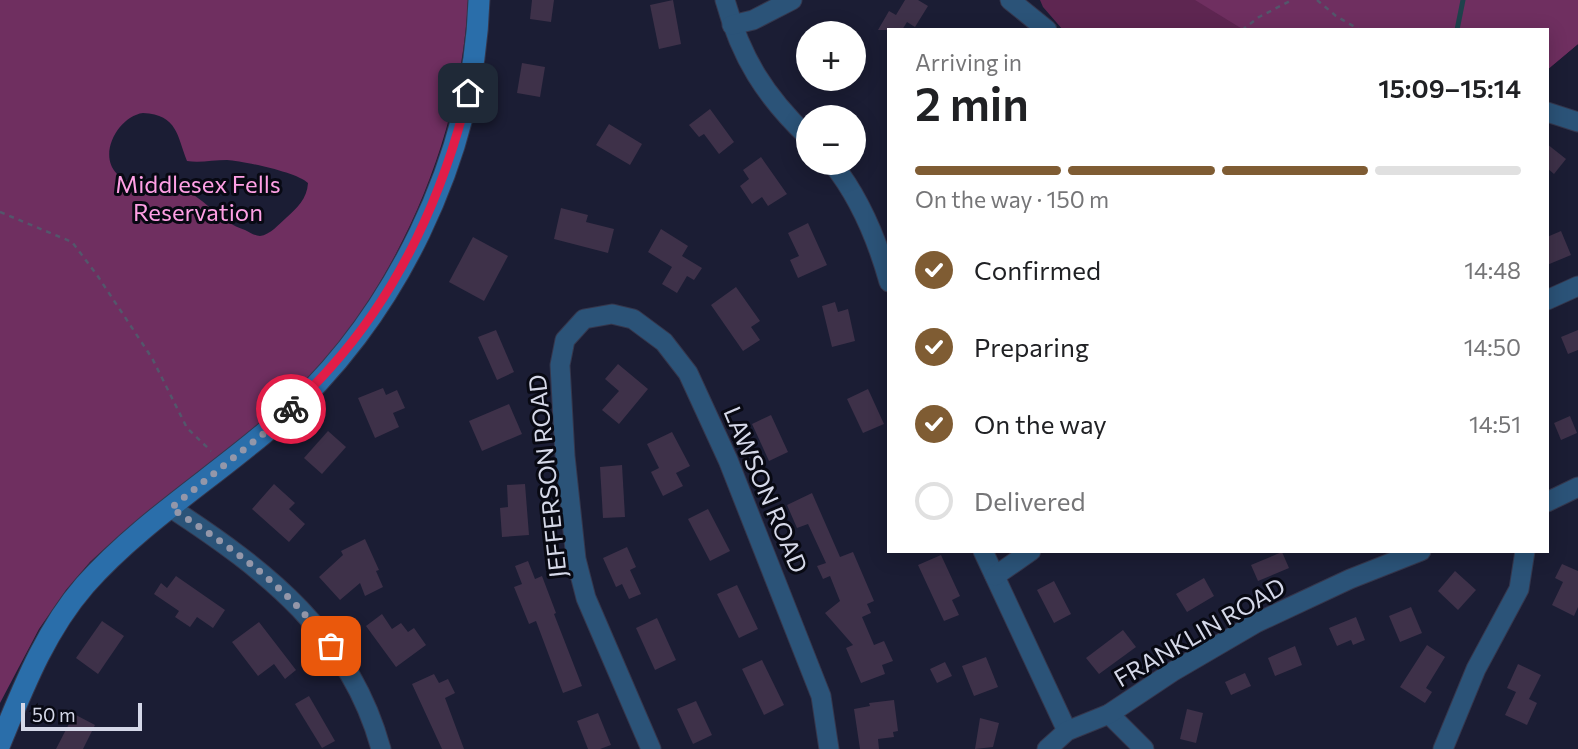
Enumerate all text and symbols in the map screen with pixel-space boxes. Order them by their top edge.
map controls [796,21,866,175]
button: + [796,21,866,91]
text: Arriving in [915,48,1022,76]
pin [438,63,498,123]
text: 15:09–15:14 [1378,72,1521,103]
icon: home [449,74,487,112]
text: 2 min [915,74,1029,130]
button: − [796,105,866,175]
park label: Middlesex Fells Reservation [115,169,281,226]
text: On the way · 150 m [915,185,1109,213]
icon: check [915,251,953,289]
text: Confirmed [974,254,1101,285]
text: 14:48 [1464,256,1521,284]
icon: check [915,328,953,366]
text: Preparing [974,331,1089,362]
text: 14:50 [1464,333,1521,361]
street label: JEFFERSON ROAD [521,373,572,579]
courier [256,374,326,444]
icon: bike [272,390,310,428]
street label: LAWSON ROAD [718,402,814,577]
icon: check [915,405,953,443]
text: On the way [974,408,1107,439]
text: 14:51 [1469,410,1521,438]
text: Delivered [974,485,1085,516]
street label: FRANKLIN ROAD [1109,571,1290,692]
pin [301,616,361,676]
icon: bag [312,627,350,665]
scale bar [21,700,142,732]
text: 50 m [32,703,76,726]

